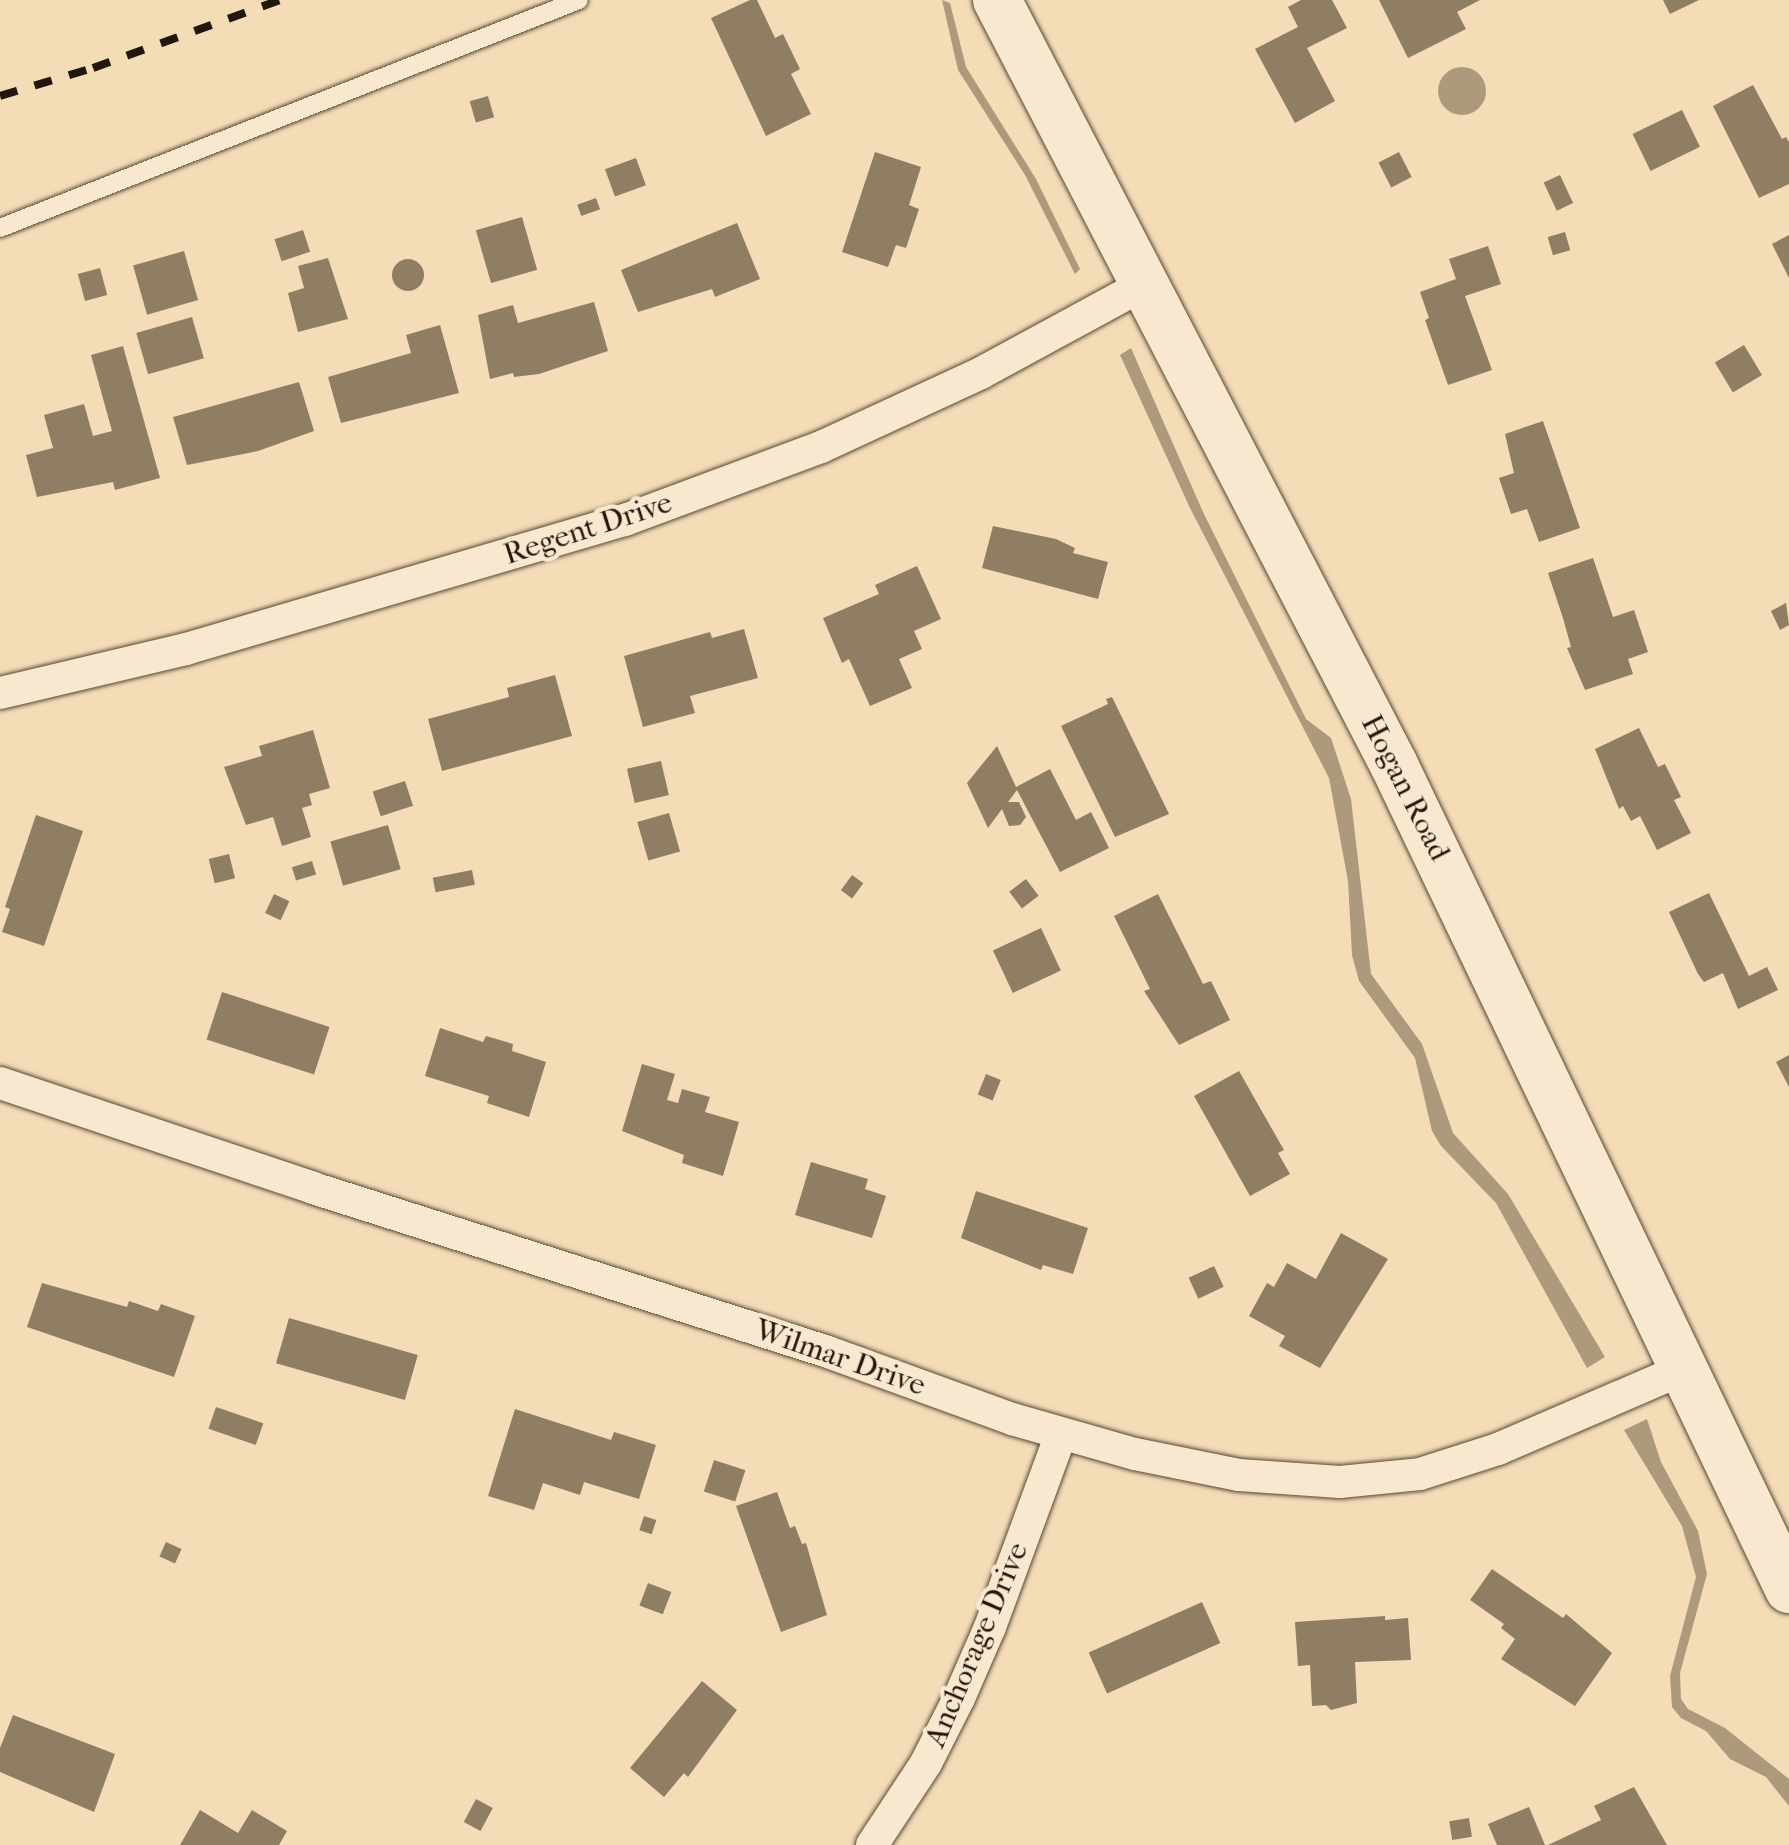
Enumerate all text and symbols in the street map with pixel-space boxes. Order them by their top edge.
street label: Regent Drive [499,485,677,573]
street label: Hogan Road [1353,709,1457,867]
street label: Wilmar Drive [750,1312,930,1404]
street label: Anchorage Drive [918,1537,1036,1753]

